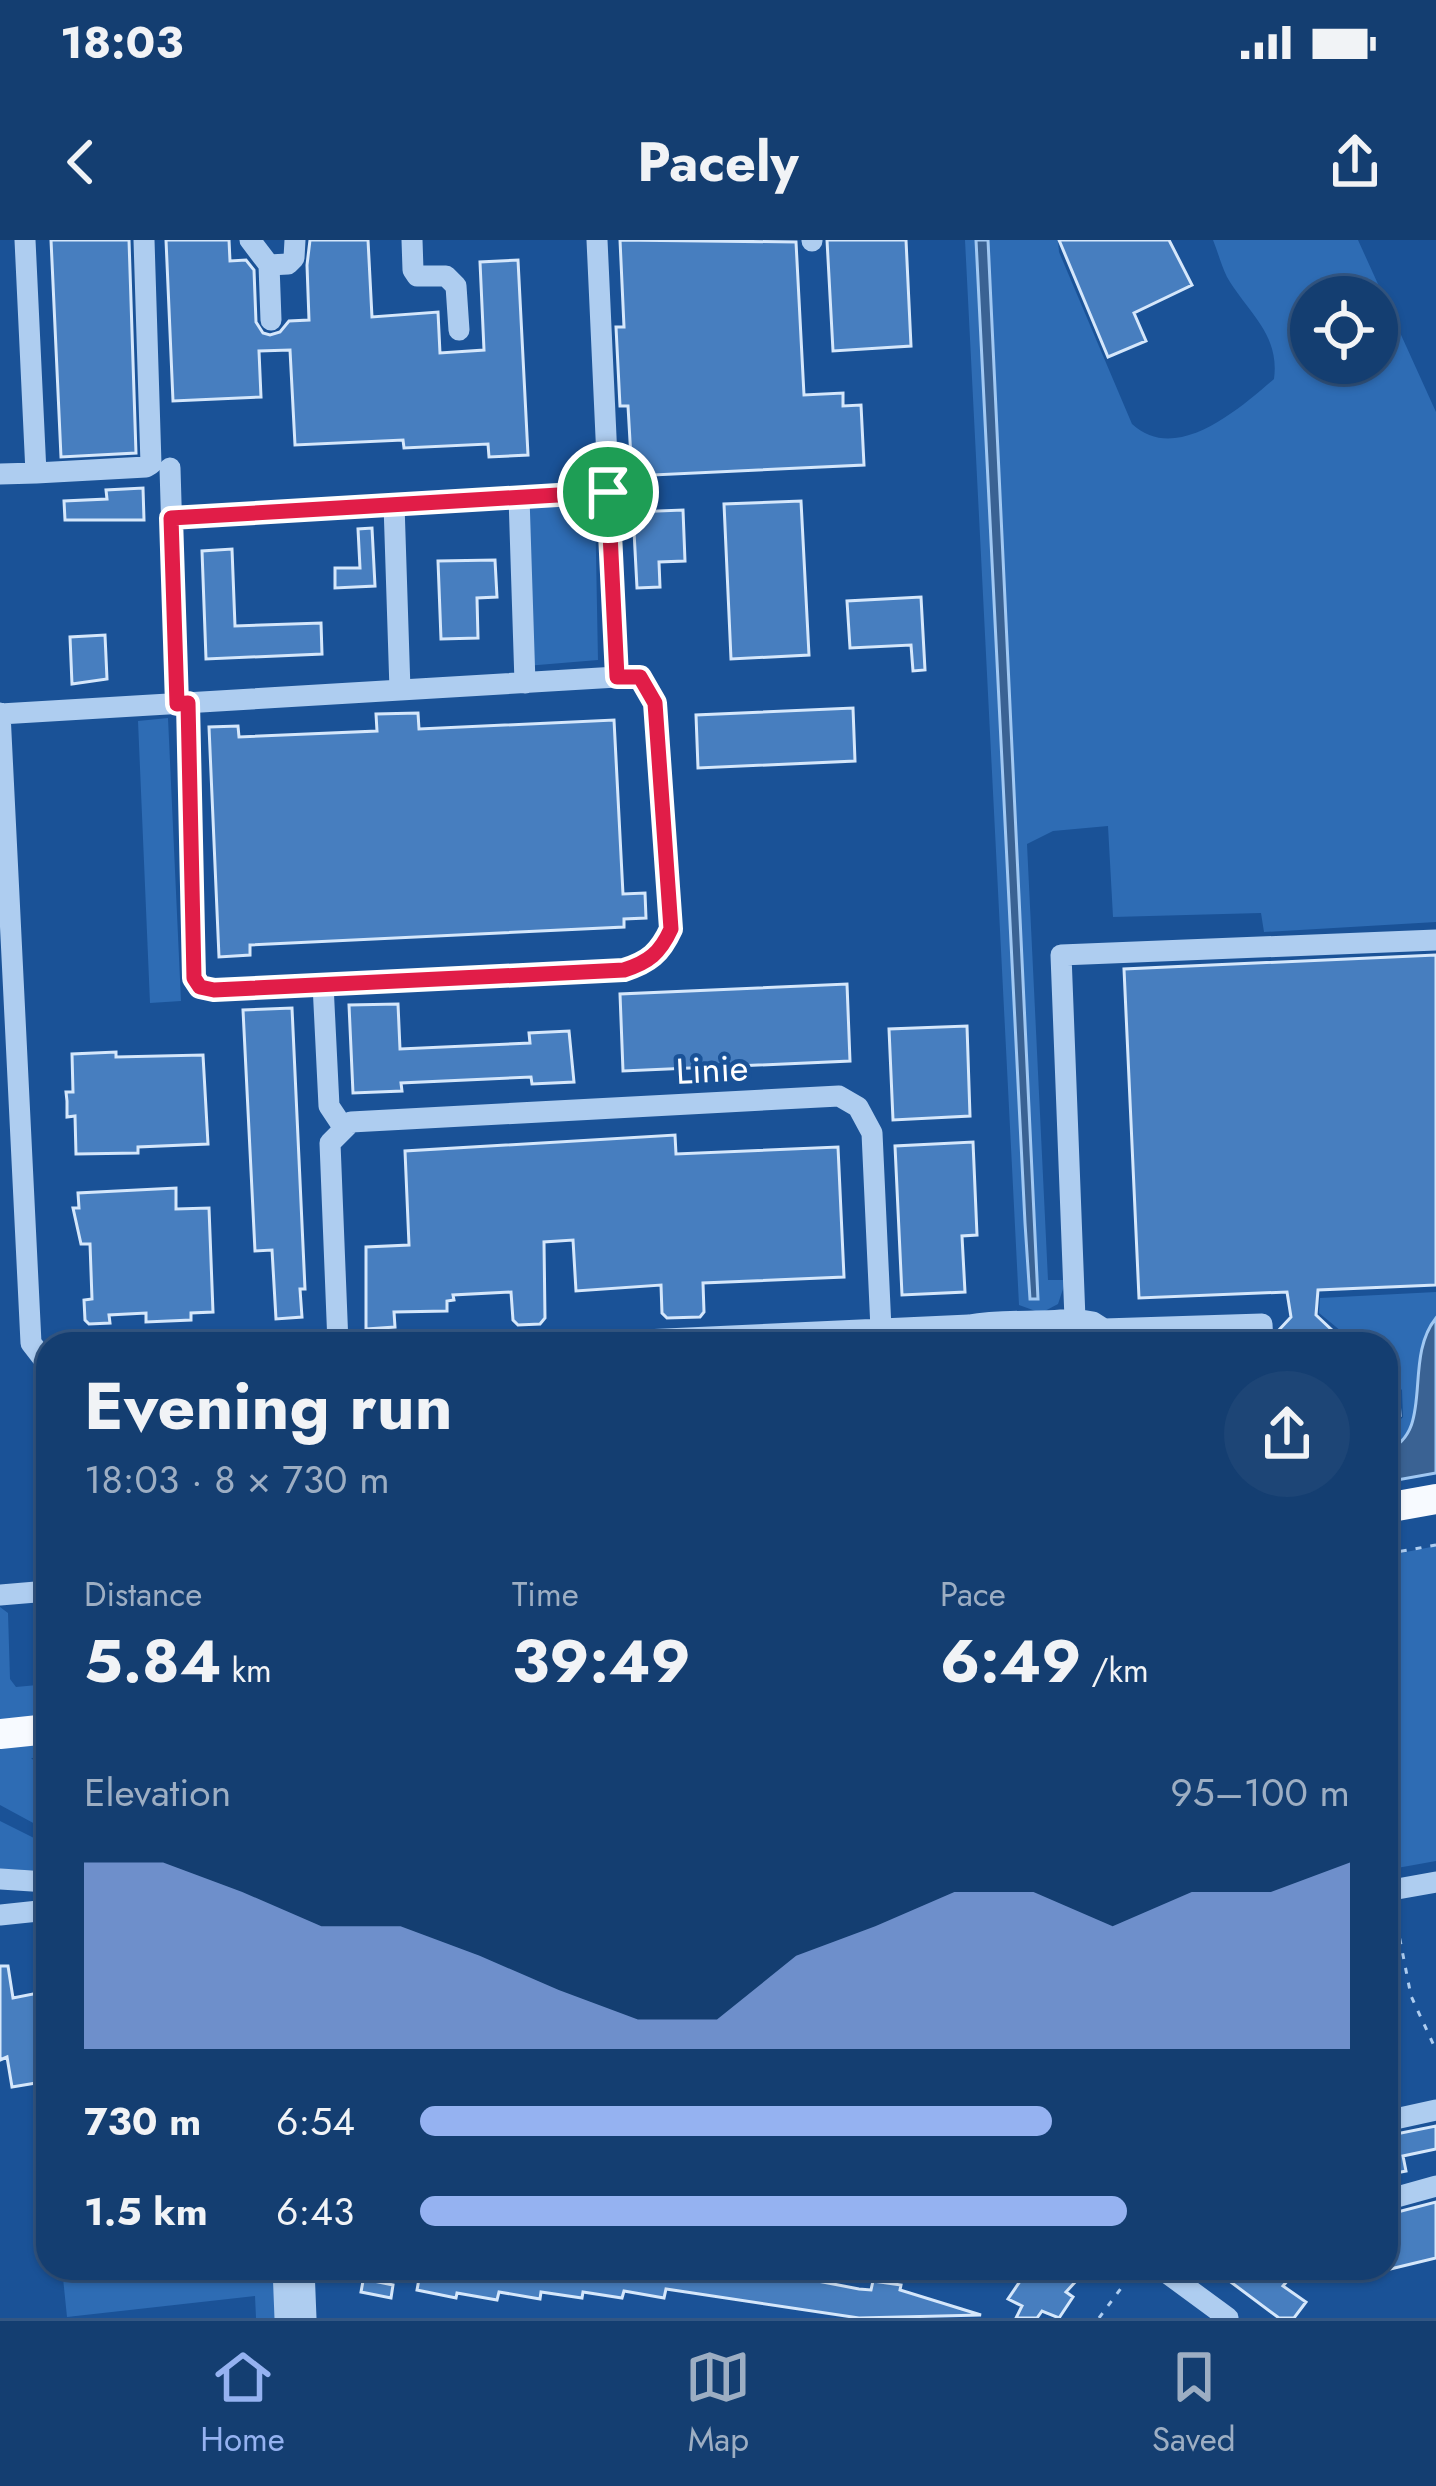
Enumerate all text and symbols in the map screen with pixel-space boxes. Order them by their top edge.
text: 18:03 [60,10,183,75]
text: Pacely [637,123,799,201]
icon: back [48,129,114,195]
icon: share [1322,129,1388,195]
map controls [1290,276,1398,384]
button: locate [1290,276,1398,384]
pin [557,441,659,543]
icon: arrive [575,459,641,525]
street label: Linie [675,1041,749,1097]
text: Evening run [84,1358,453,1454]
button: share [1224,1371,1350,1497]
text: 18:03 · 8 × 730 m [84,1451,390,1508]
text: Distance [84,1571,202,1618]
text: Time [512,1571,579,1618]
text: Pace [940,1571,1006,1618]
text: 5.84 [84,1618,222,1705]
text: 39:49 [512,1618,691,1705]
text: 6:49 [940,1618,1081,1705]
text: km [222,1647,272,1694]
text: /km [1081,1647,1149,1694]
text: Elevation [84,1764,231,1821]
text: 95–100 m [1170,1764,1350,1821]
text: 730 m [84,2093,201,2150]
text: 6:54 [276,2093,355,2150]
text: 1.5 km [84,2183,208,2240]
text: 6:43 [276,2183,354,2240]
tab: Home [200,2344,285,2463]
tab: Map [685,2344,751,2463]
tab: Saved [1152,2344,1236,2463]

